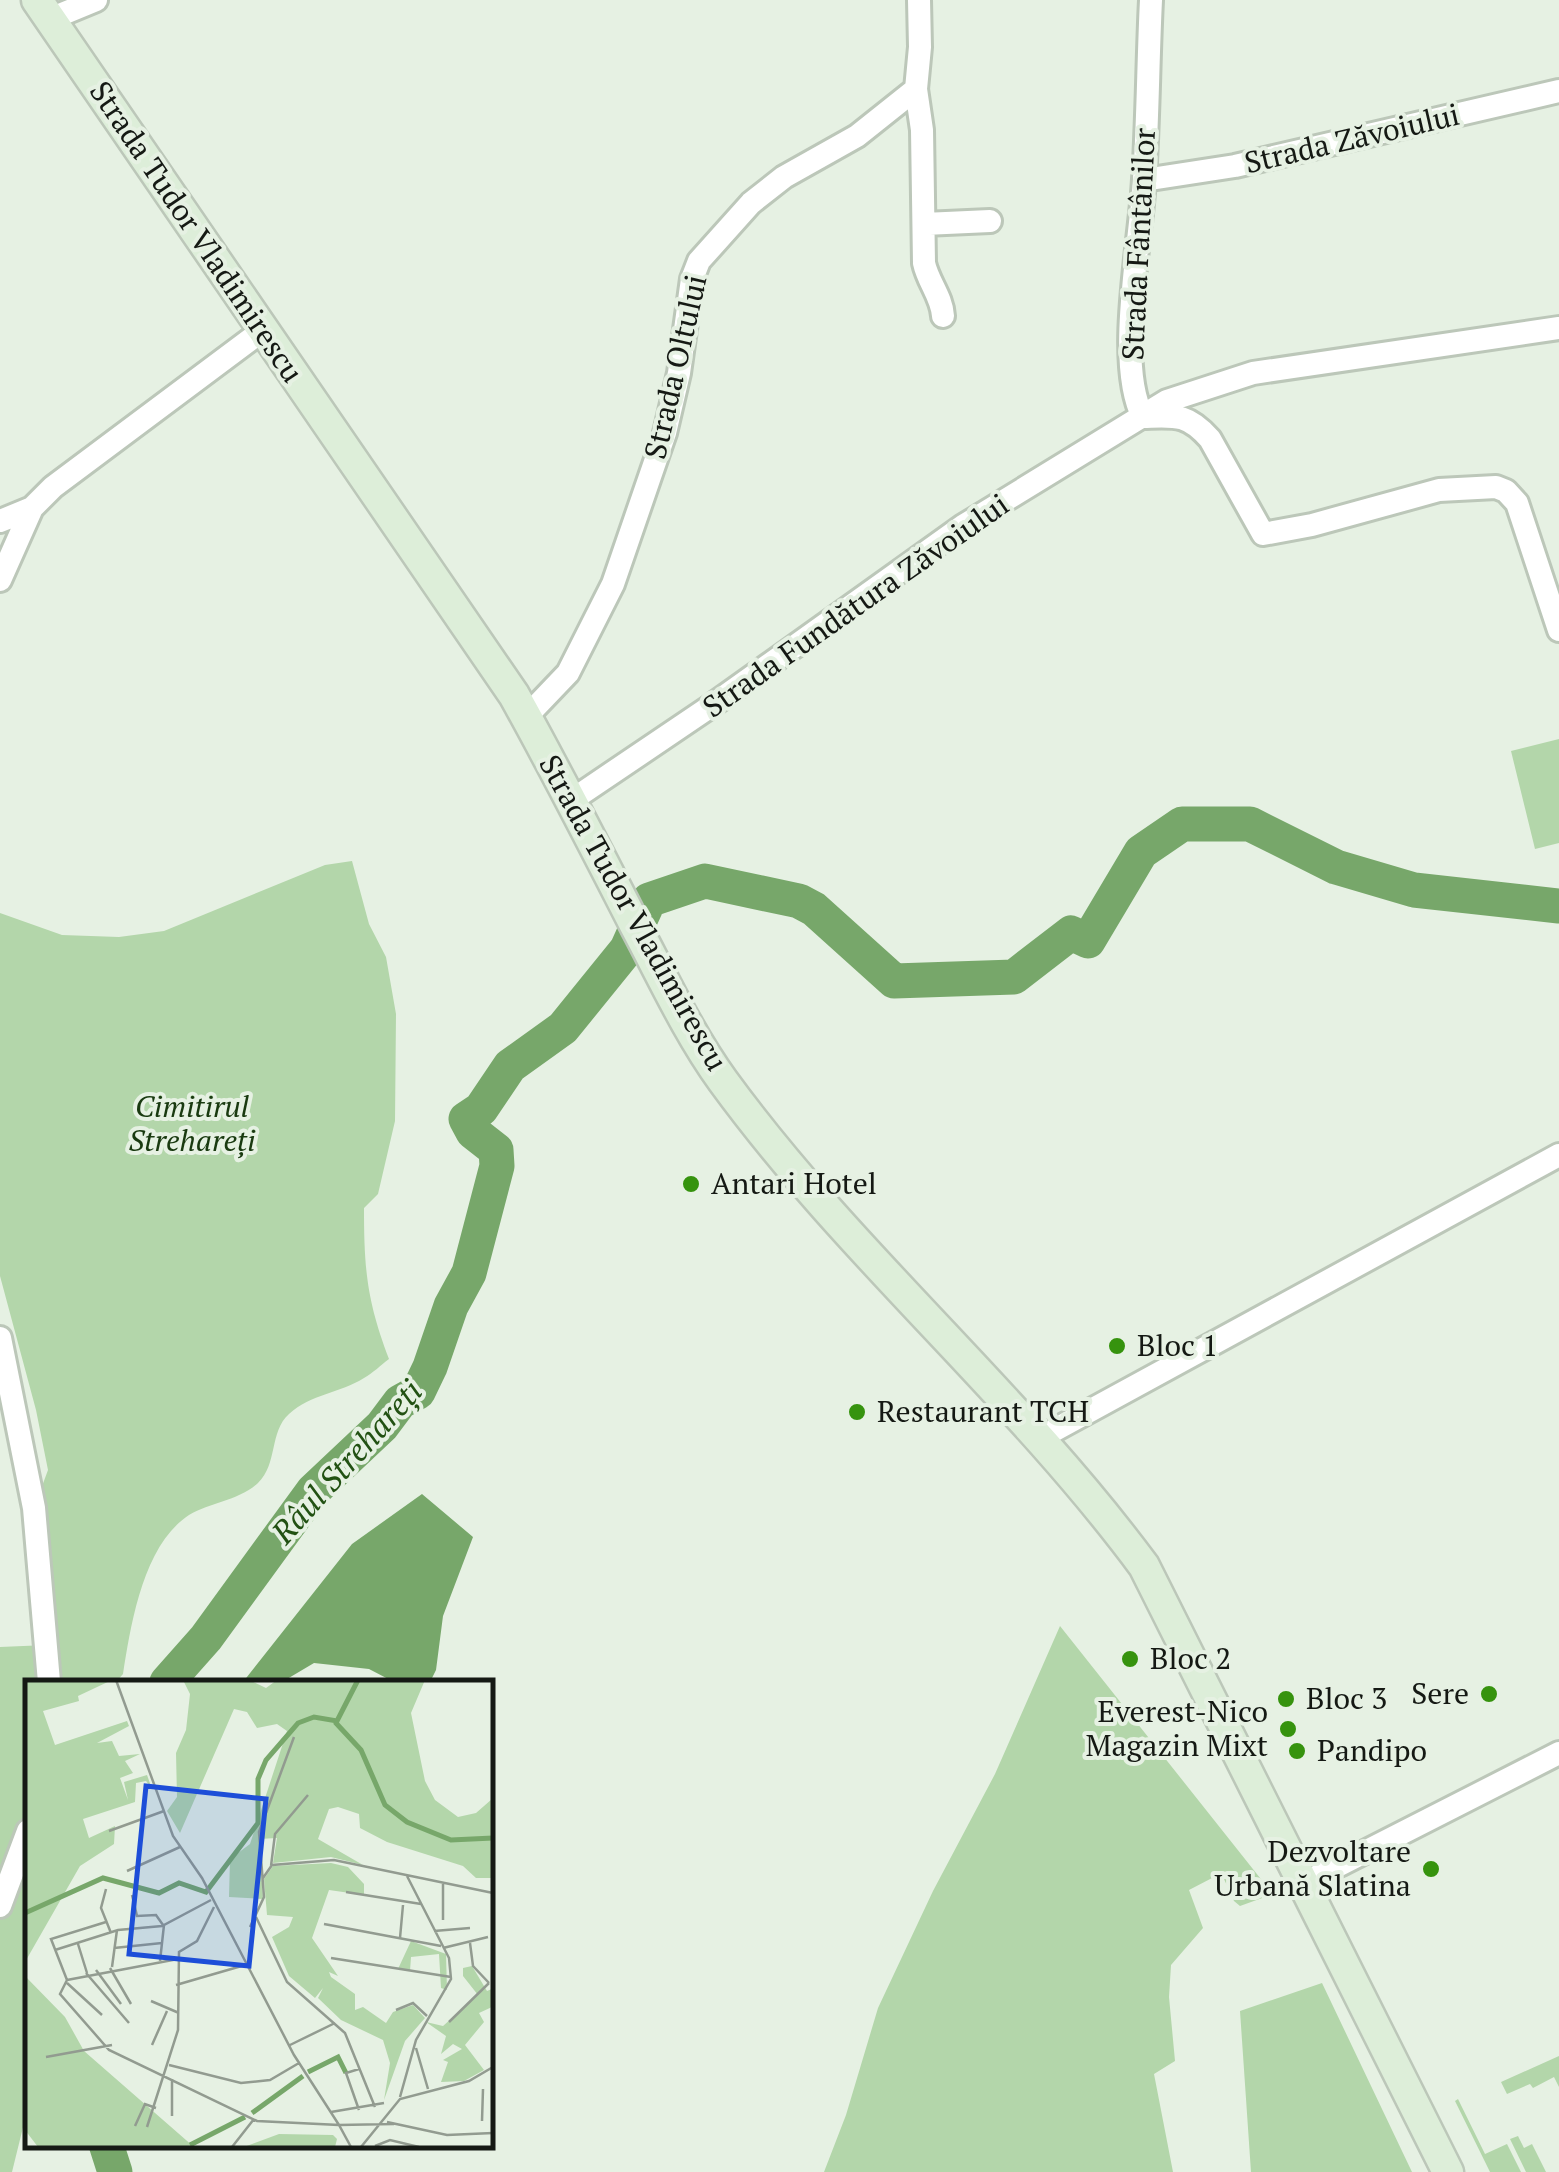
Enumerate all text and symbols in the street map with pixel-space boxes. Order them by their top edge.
street label: Strada Tudor Vladimirescu [81,73,313,390]
street label: Strada Zăvoiului [1240,94,1463,182]
street label: Strada Fântânilor [1112,126,1164,361]
street label: Strada Oltului [634,271,716,463]
street label: Strada Fundătura Zăvoiului [695,484,1016,726]
street label: Strada Tudor Vladimirescu [530,748,737,1078]
park label: Cimitirul Strehareți [128,1086,256,1160]
place label: Antari Hotel [711,1163,877,1203]
marker: Antari Hotel [680,1173,702,1195]
place label: Bloc 1 [1137,1325,1218,1365]
marker: Bloc 1 [1106,1335,1128,1357]
water label: Râul Strehareți [261,1371,431,1553]
place label: Restaurant TCH [877,1391,1089,1431]
marker: Restaurant TCH [846,1401,868,1423]
place label: Bloc 2 [1150,1638,1231,1678]
marker: Bloc 2 [1119,1648,1141,1670]
place label: Sere [1411,1673,1469,1713]
place label: Bloc 3 [1306,1678,1387,1718]
inset map [25,1680,492,2147]
marker: Sere [1478,1683,1500,1705]
marker: Bloc 3 [1275,1688,1297,1710]
place label: Everest-Nico Magazin Mixt [1085,1691,1268,1765]
marker: Everest-Nico Magazin Mixt [1277,1718,1299,1740]
place label: Pandipo [1317,1730,1427,1770]
marker: Pandipo [1286,1740,1308,1762]
place label: Dezvoltare Urbană Slatina [1214,1831,1411,1905]
marker: Dezvoltare Urbană Slatina [1420,1858,1442,1880]

